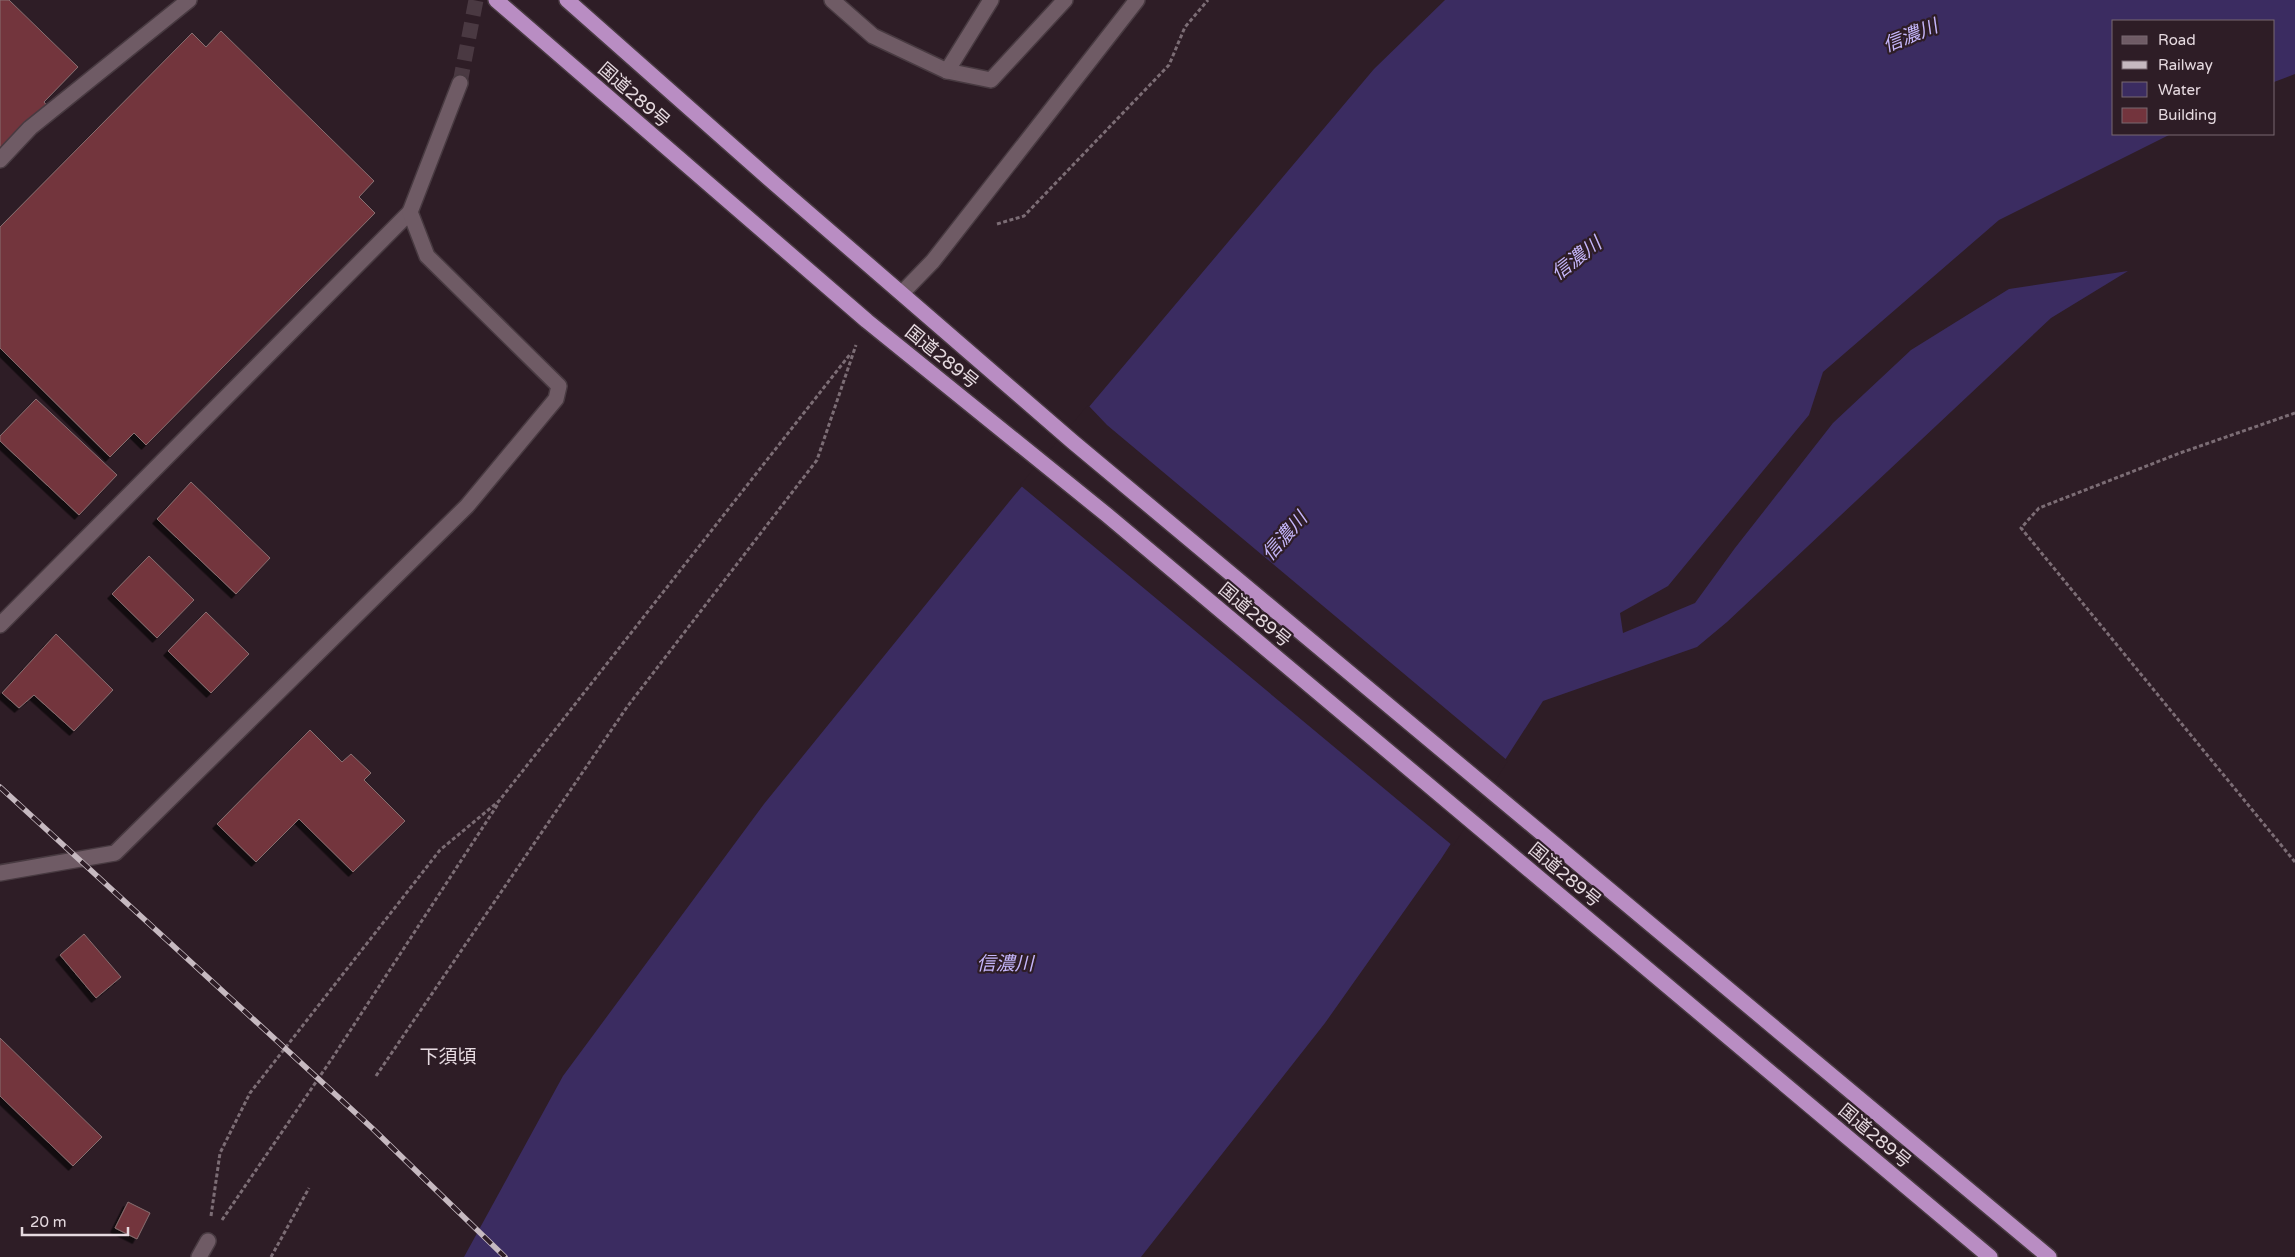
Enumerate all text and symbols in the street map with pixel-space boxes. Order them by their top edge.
water label: 信濃川 [1880,14,1943,57]
legend [2112,20,2275,135]
text: Road [2158,31,2196,49]
text: Railway [2158,56,2213,74]
street label: 国道289号 [594,58,674,132]
text: Water [2158,81,2201,99]
text: Building [2158,106,2217,124]
water label: 信濃川 [1547,231,1607,285]
street label: 国道289号 [901,321,983,393]
water label: 信濃川 [1258,506,1313,565]
street label: 国道289号 [1214,578,1296,652]
street label: 国道289号 [1524,838,1606,912]
water label: 信濃川 [976,953,1035,975]
district label: 下須頃 [419,1046,477,1068]
street label: 国道289号 [1834,1099,1916,1173]
scale bar [22,1204,129,1236]
text: 20 m [30,1213,67,1231]

